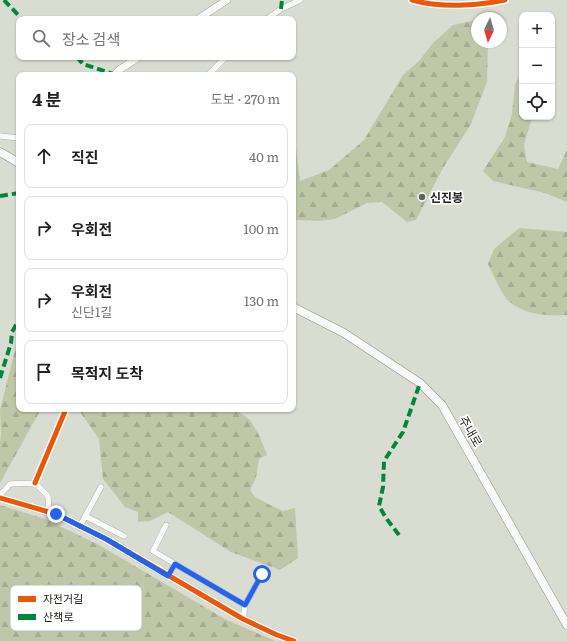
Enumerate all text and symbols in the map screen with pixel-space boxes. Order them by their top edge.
north arrow [471,12,507,48]
map controls [519,12,555,120]
button: + [519,12,555,48]
search box [16,16,296,60]
icon: search [30,27,52,49]
text: 장소 검색 [62,27,120,50]
button: − [519,48,555,84]
button: locate [519,84,555,120]
text: 4 분 [32,86,61,111]
text: 도보 · 270 m [211,89,280,108]
icon: ahead [33,145,55,167]
text: 직진 [71,145,99,168]
text: 40 m [249,147,279,166]
place label: 신진봉 [430,188,463,206]
marker: 신진봉 [417,192,427,202]
icon: right [33,217,55,239]
text: 우회전 [71,217,112,240]
text: 100 m [243,219,279,238]
text: 우회전 [71,279,112,302]
icon: right [33,289,55,311]
text: 130 m [244,291,279,310]
text: 신단1길 [71,302,112,321]
icon: arrive [33,361,55,383]
text: 목적지 도착 [71,361,143,384]
street label: 주내로 [455,412,487,450]
route end [47,505,65,523]
route start [253,565,271,583]
legend [10,585,142,631]
text: 자전거길 [43,590,83,606]
text: 산책로 [43,608,73,624]

